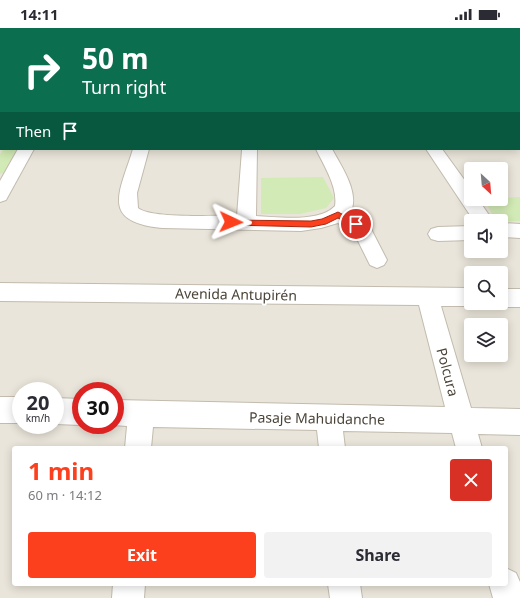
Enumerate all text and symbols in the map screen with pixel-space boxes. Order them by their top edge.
text: 14:11 [20,4,59,24]
text: 50 m [82,39,149,77]
icon: right [16,44,68,96]
text: Turn right [82,75,166,99]
icon: arrive [59,120,81,142]
text: Then [16,121,51,141]
north arrow [464,162,508,206]
map controls [464,162,508,362]
position arrow [210,201,252,243]
pin [339,207,373,241]
icon: arrive [345,213,367,235]
button: sound [464,214,508,258]
button: search [464,266,508,310]
street label: Avenida Antupirén [175,283,297,305]
button: layers [464,318,508,362]
street label: Polcura [432,346,464,398]
speed limit sign: 30 [72,382,124,434]
text: 20 [27,389,49,416]
street label: Pasaje Mahuidanche [249,407,385,429]
text: km/h [26,411,50,425]
text: 1 min [28,454,94,487]
button: close [450,459,492,501]
text: 60 m · 14:12 [28,486,102,504]
button: Exit [28,532,256,578]
button: Share [264,532,492,578]

